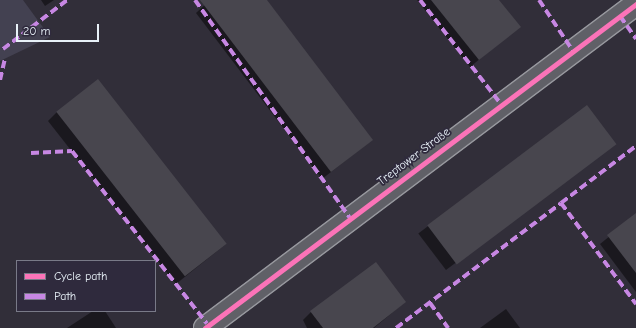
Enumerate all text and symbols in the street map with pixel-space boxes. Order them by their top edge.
scale bar [18,16,101,42]
text: 20 m [23,24,51,38]
street label: Treptower Straße [375,125,453,189]
legend [16,260,156,312]
text: Cycle path [54,269,107,283]
text: Path [54,289,76,303]

